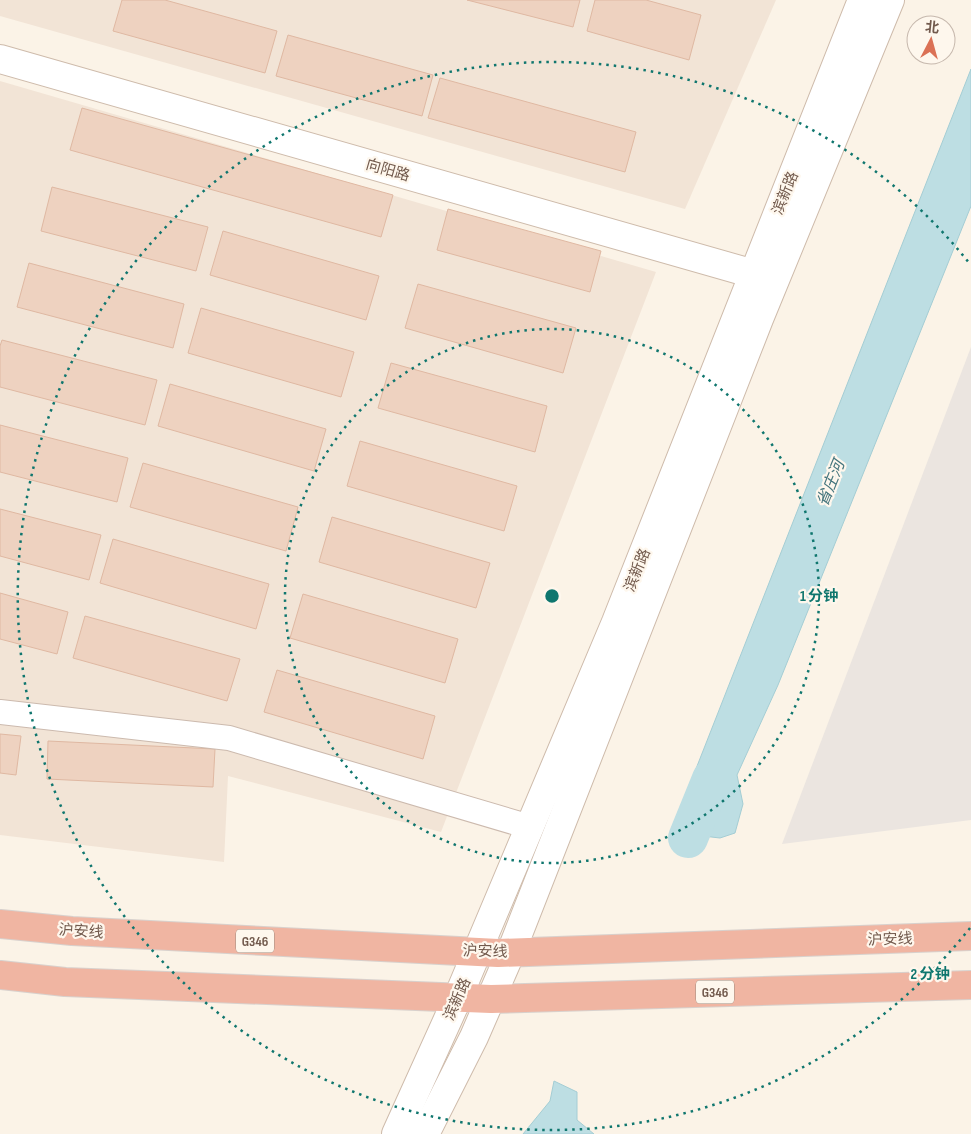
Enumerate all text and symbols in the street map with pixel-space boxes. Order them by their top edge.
north arrow [906,15,956,65]
text: 北 [924,18,940,37]
street label: 向阳路 [364,155,412,186]
street label: 滨新路 [768,169,803,218]
water label: 省庄河 [814,455,850,509]
street label: 滨新路 [620,546,655,595]
centre of rings [543,587,561,605]
text: 1 分钟 [800,587,838,606]
street label: 沪安线 [58,920,104,943]
road number: G346 [236,929,274,952]
street label: 沪安线 [867,929,913,950]
street label: 沪安线 [462,942,508,961]
text: 2 分钟 [911,965,949,984]
street label: 滨新路 [440,975,475,1024]
road number: G346 [696,980,734,1004]

